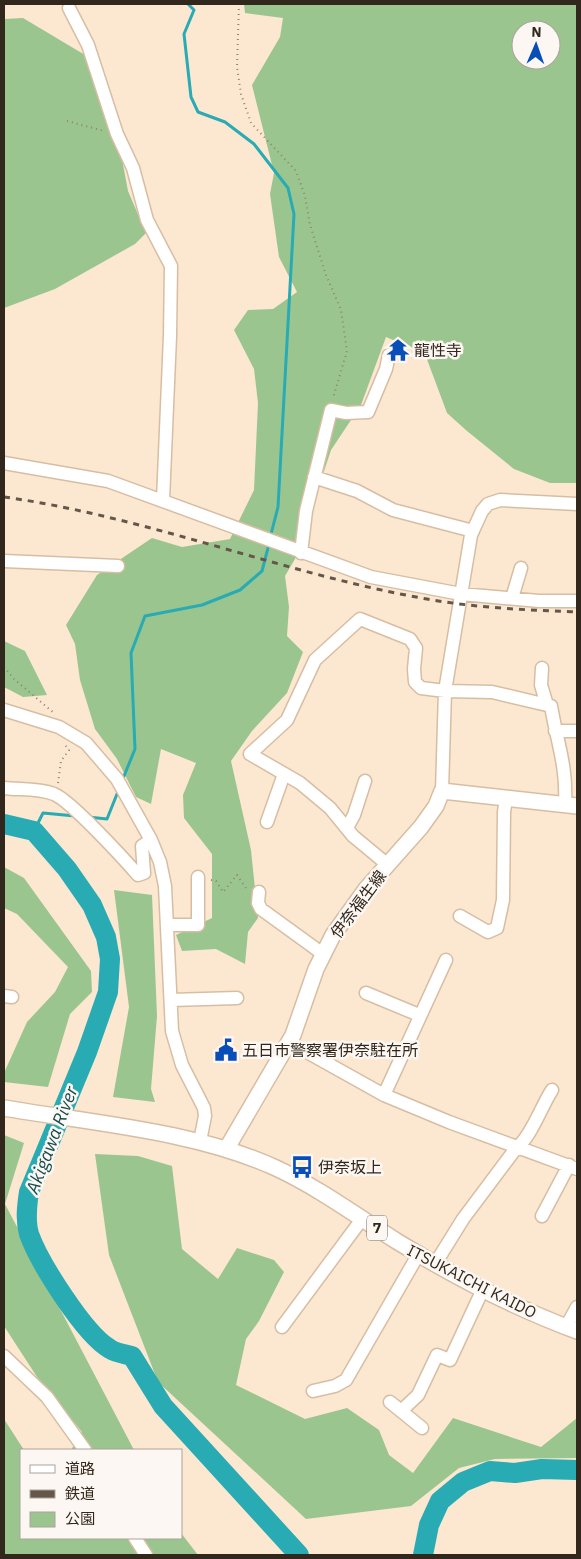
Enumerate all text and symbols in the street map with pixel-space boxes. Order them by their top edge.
north arrow [511,20,561,70]
text: N [531,23,542,41]
temple icon: 龍性寺 [385,337,411,363]
place label: 龍性寺 [414,340,462,360]
street label: 伊奈福生線 [326,866,390,942]
public building icon: 五日市警察署伊奈駐在所 [213,1037,239,1063]
place label: 五日市警察署伊奈駐在所 [242,1040,418,1060]
water label: Akigawa River [20,1083,83,1198]
bus stop icon: 伊奈坂上 [289,1154,315,1180]
place label: 伊奈坂上 [318,1157,382,1177]
road number: 7 [367,1216,387,1240]
street label: ITSUKAICHI KAIDO [404,1240,540,1322]
legend [20,1449,182,1539]
text: 道路 [65,1459,95,1478]
text: 鉄道 [65,1484,95,1503]
text: 公園 [65,1509,95,1528]

